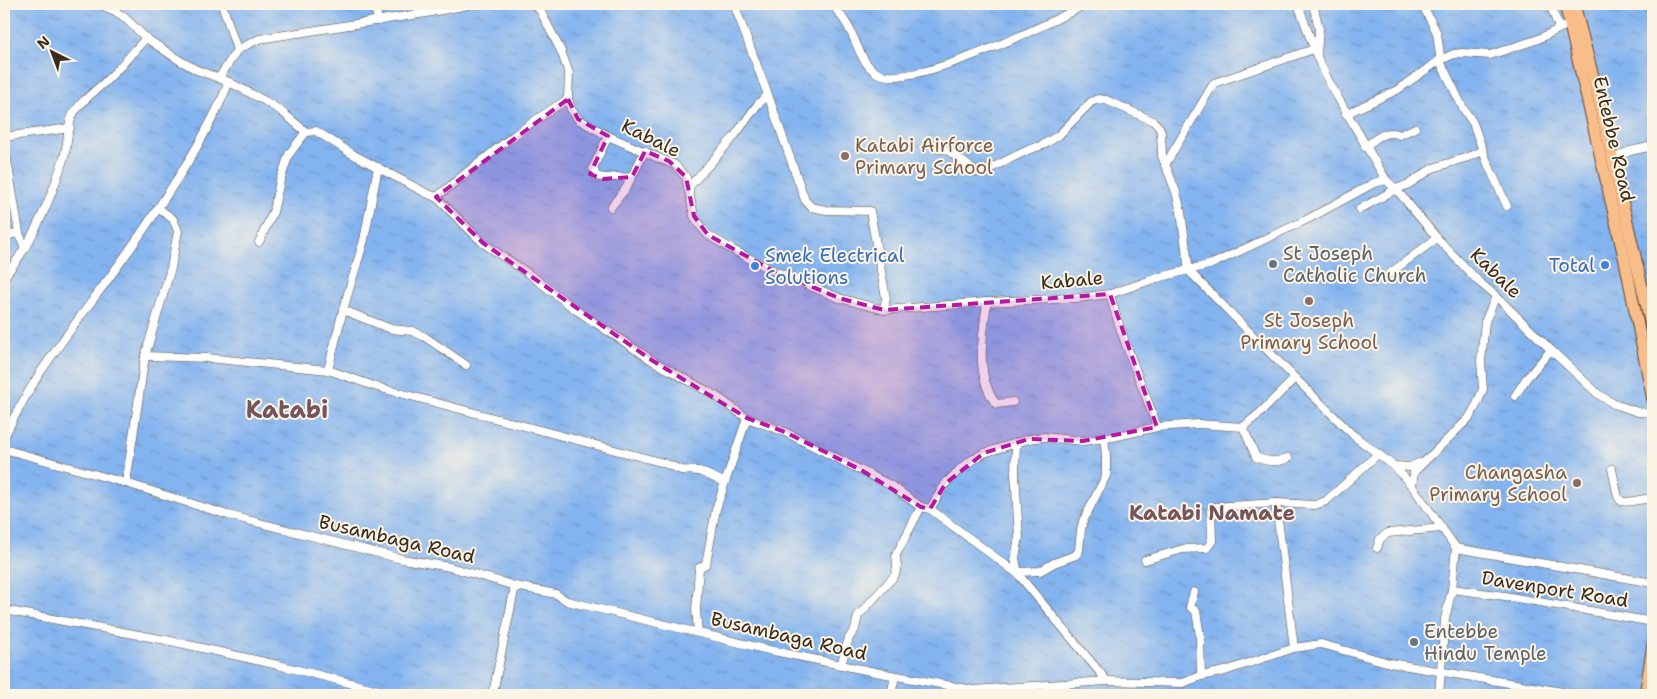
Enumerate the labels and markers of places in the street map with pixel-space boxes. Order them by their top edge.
place label: Katabi Airforce Primary School [855,133,994,180]
marker: Katabi Airforce Primary School [839,150,851,162]
place label: St Joseph Catholic Church [1283,241,1427,288]
place label: Smek Electrical Solutions [765,243,905,290]
place label: Total [1549,253,1595,278]
marker: St Joseph Catholic Church [1267,258,1279,270]
marker: Total [1599,259,1611,271]
marker: Smek Electrical Solutions [749,260,761,272]
marker: St Joseph Primary School [1303,295,1315,307]
place label: St Joseph Primary School [1240,308,1378,355]
place label: Changasha Primary School [1429,460,1567,507]
marker: Changasha Primary School [1571,477,1583,489]
place label: Entebbe Hindu Temple [1424,619,1547,666]
marker: Entebbe Hindu Temple [1408,636,1420,648]

